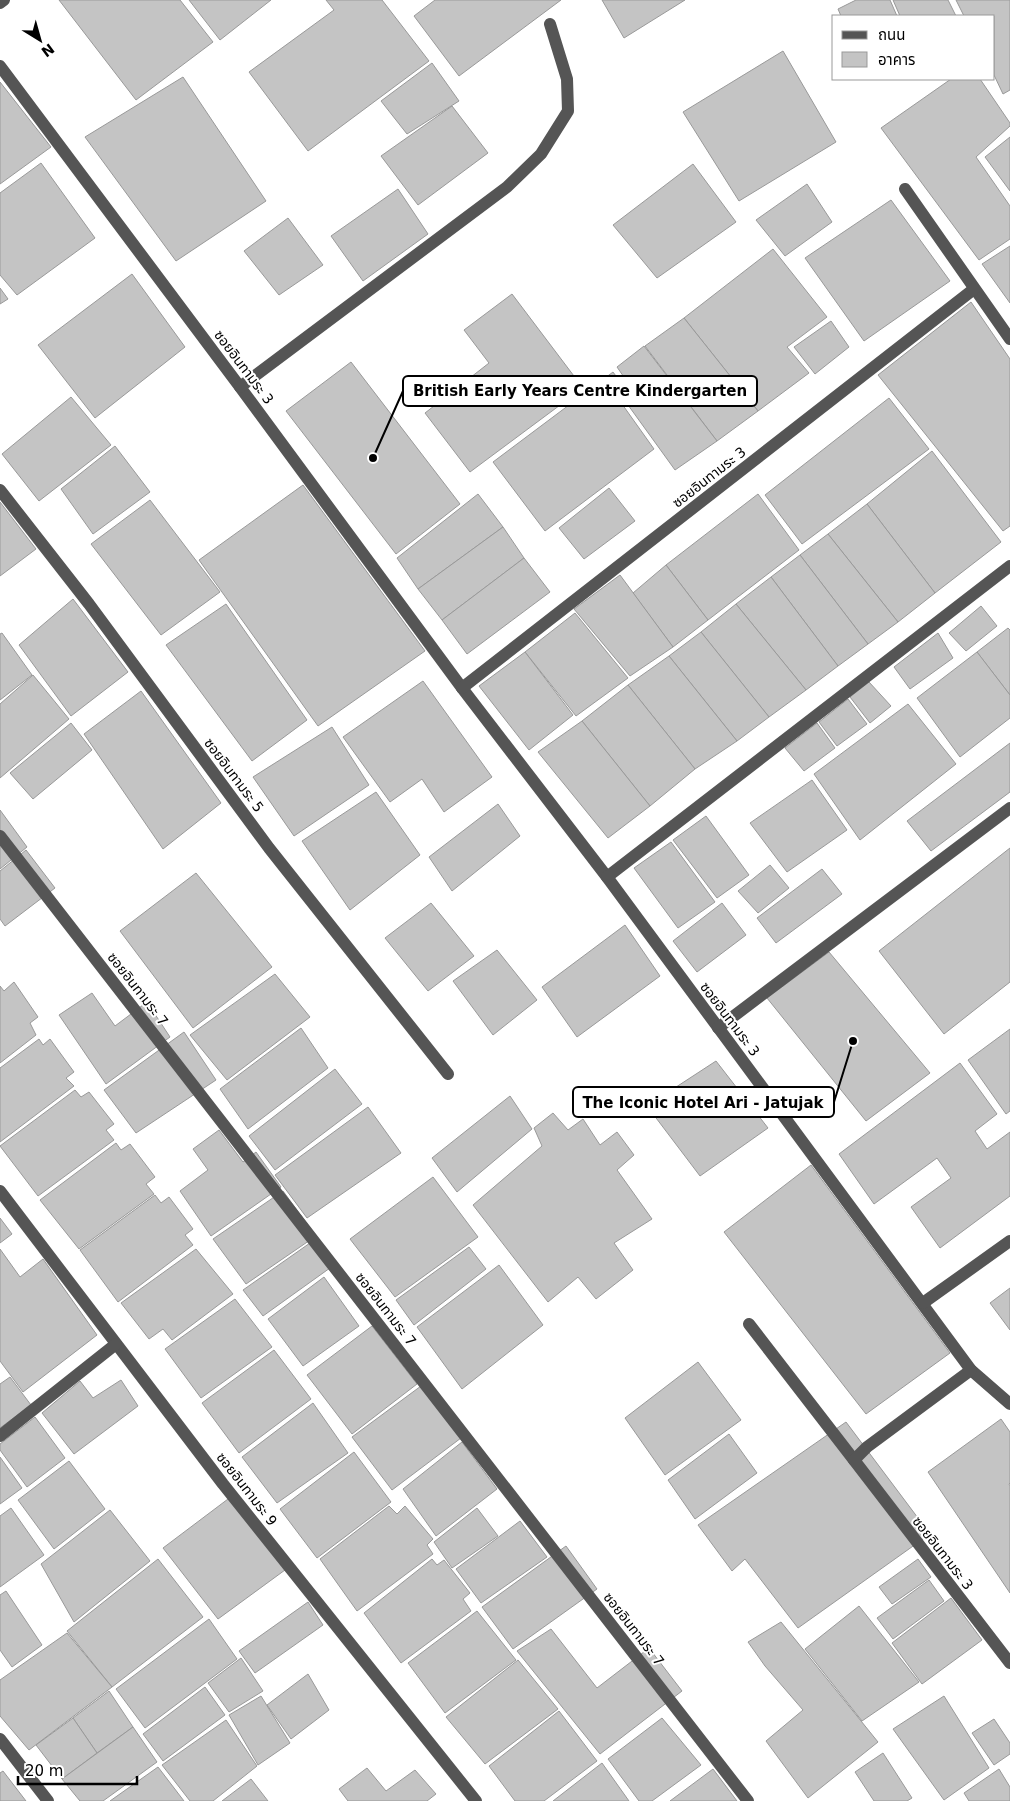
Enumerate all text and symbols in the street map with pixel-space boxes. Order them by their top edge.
north arrow [15,15,65,65]
legend [832,15,995,80]
text: ถนน [878,26,905,44]
text: N [38,40,57,60]
text: อาคาร [878,51,915,69]
street label: ซอยอินทามระ 3 [211,327,277,407]
callout: British Early Years Centre Kindergarten [403,376,757,406]
text: British Early Years Centre Kindergarten [413,382,747,400]
street label: ซอยอินทามระ 3 [669,443,749,511]
street label: ซอยอินทามระ 5 [201,735,267,815]
street label: ซอยอินทามระ 7 [104,949,172,1029]
street label: ซอยอินทามระ 3 [697,979,763,1059]
callout: The Iconic Hotel Ari - Jatujak [573,1087,834,1117]
text: The Iconic Hotel Ari - Jatujak [582,1094,825,1112]
street label: ซอยอินทามระ 7 [352,1269,420,1349]
street label: ซอยอินทามระ 9 [213,1449,281,1529]
street label: ซอยอินทามระ 3 [909,1513,977,1593]
street label: ซอยอินทามระ 7 [600,1589,668,1669]
scale bar [18,1754,136,1786]
text: 20 m [25,1762,63,1780]

